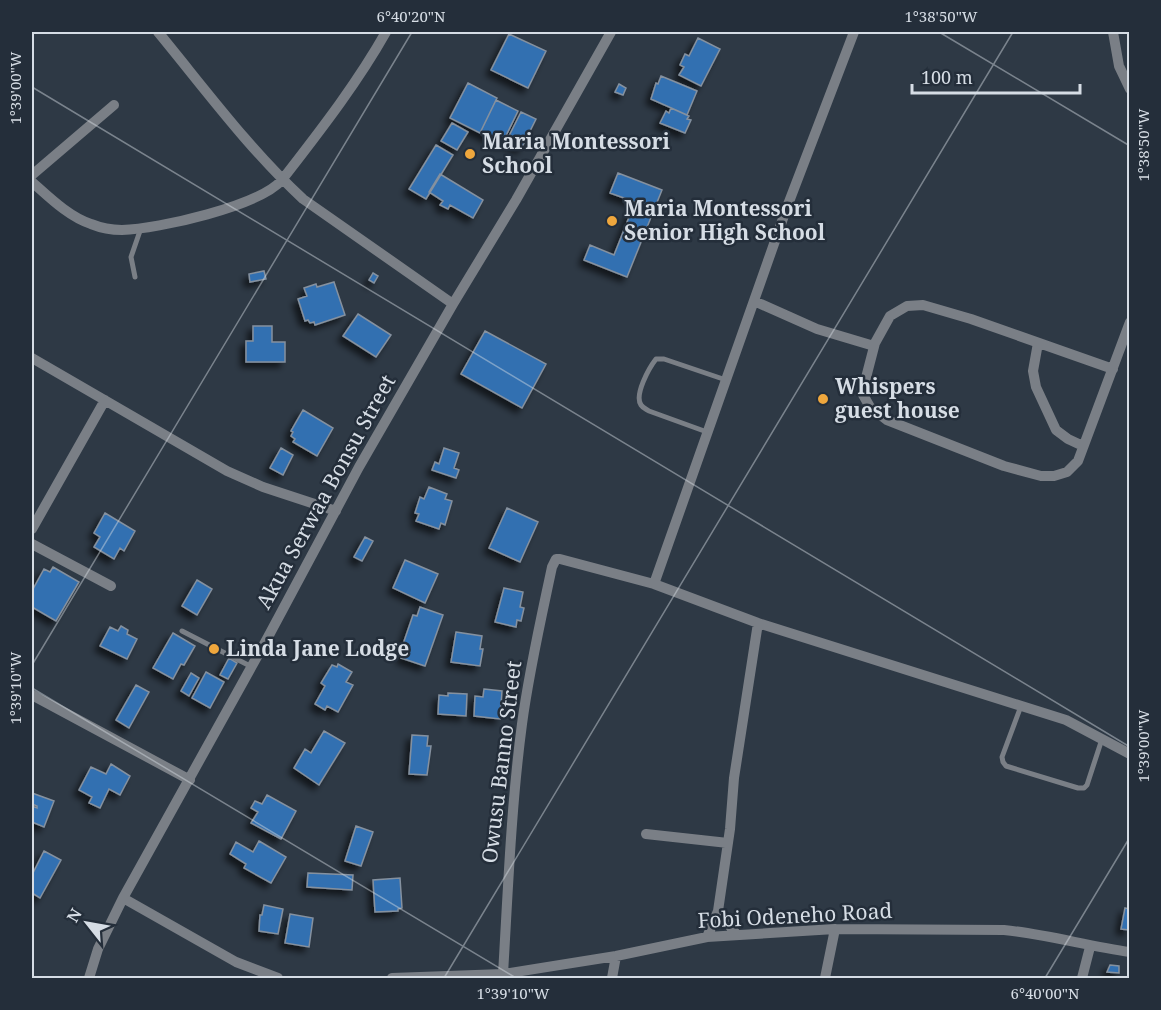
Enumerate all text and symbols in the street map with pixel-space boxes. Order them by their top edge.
text: 6°40'20"N [377,6,446,26]
text: 1°38'50"W [904,6,978,26]
text: 1°39'00"W [5,51,25,125]
scale bar [912,57,1080,95]
text: 100 m [921,65,973,89]
text: 1°38'50"W [1133,108,1153,182]
place label: Maria Montessori School [482,127,671,179]
marker: Maria Montessori School [463,147,477,161]
place label: Maria Montessori Senior High School [624,194,826,246]
marker: Maria Montessori Senior High School [605,214,619,228]
street label: Akua Serwaa Bonsu Street [249,369,401,614]
place label: Whispers guest house [835,372,960,424]
marker: Whispers guest house [816,392,830,406]
place label: Linda Jane Lodge [226,634,409,662]
marker: Linda Jane Lodge [207,642,221,656]
text: 1°39'10"W [5,651,25,725]
street label: Owusu Banno Street [475,659,527,865]
text: 1°39'00"W [1133,709,1153,783]
north arrow [57,893,117,953]
street label: Fobi Odeneho Road [697,896,893,934]
text: N [61,904,87,926]
text: 1°39'10"W [476,983,550,1003]
text: 6°40'00"N [1011,983,1080,1003]

